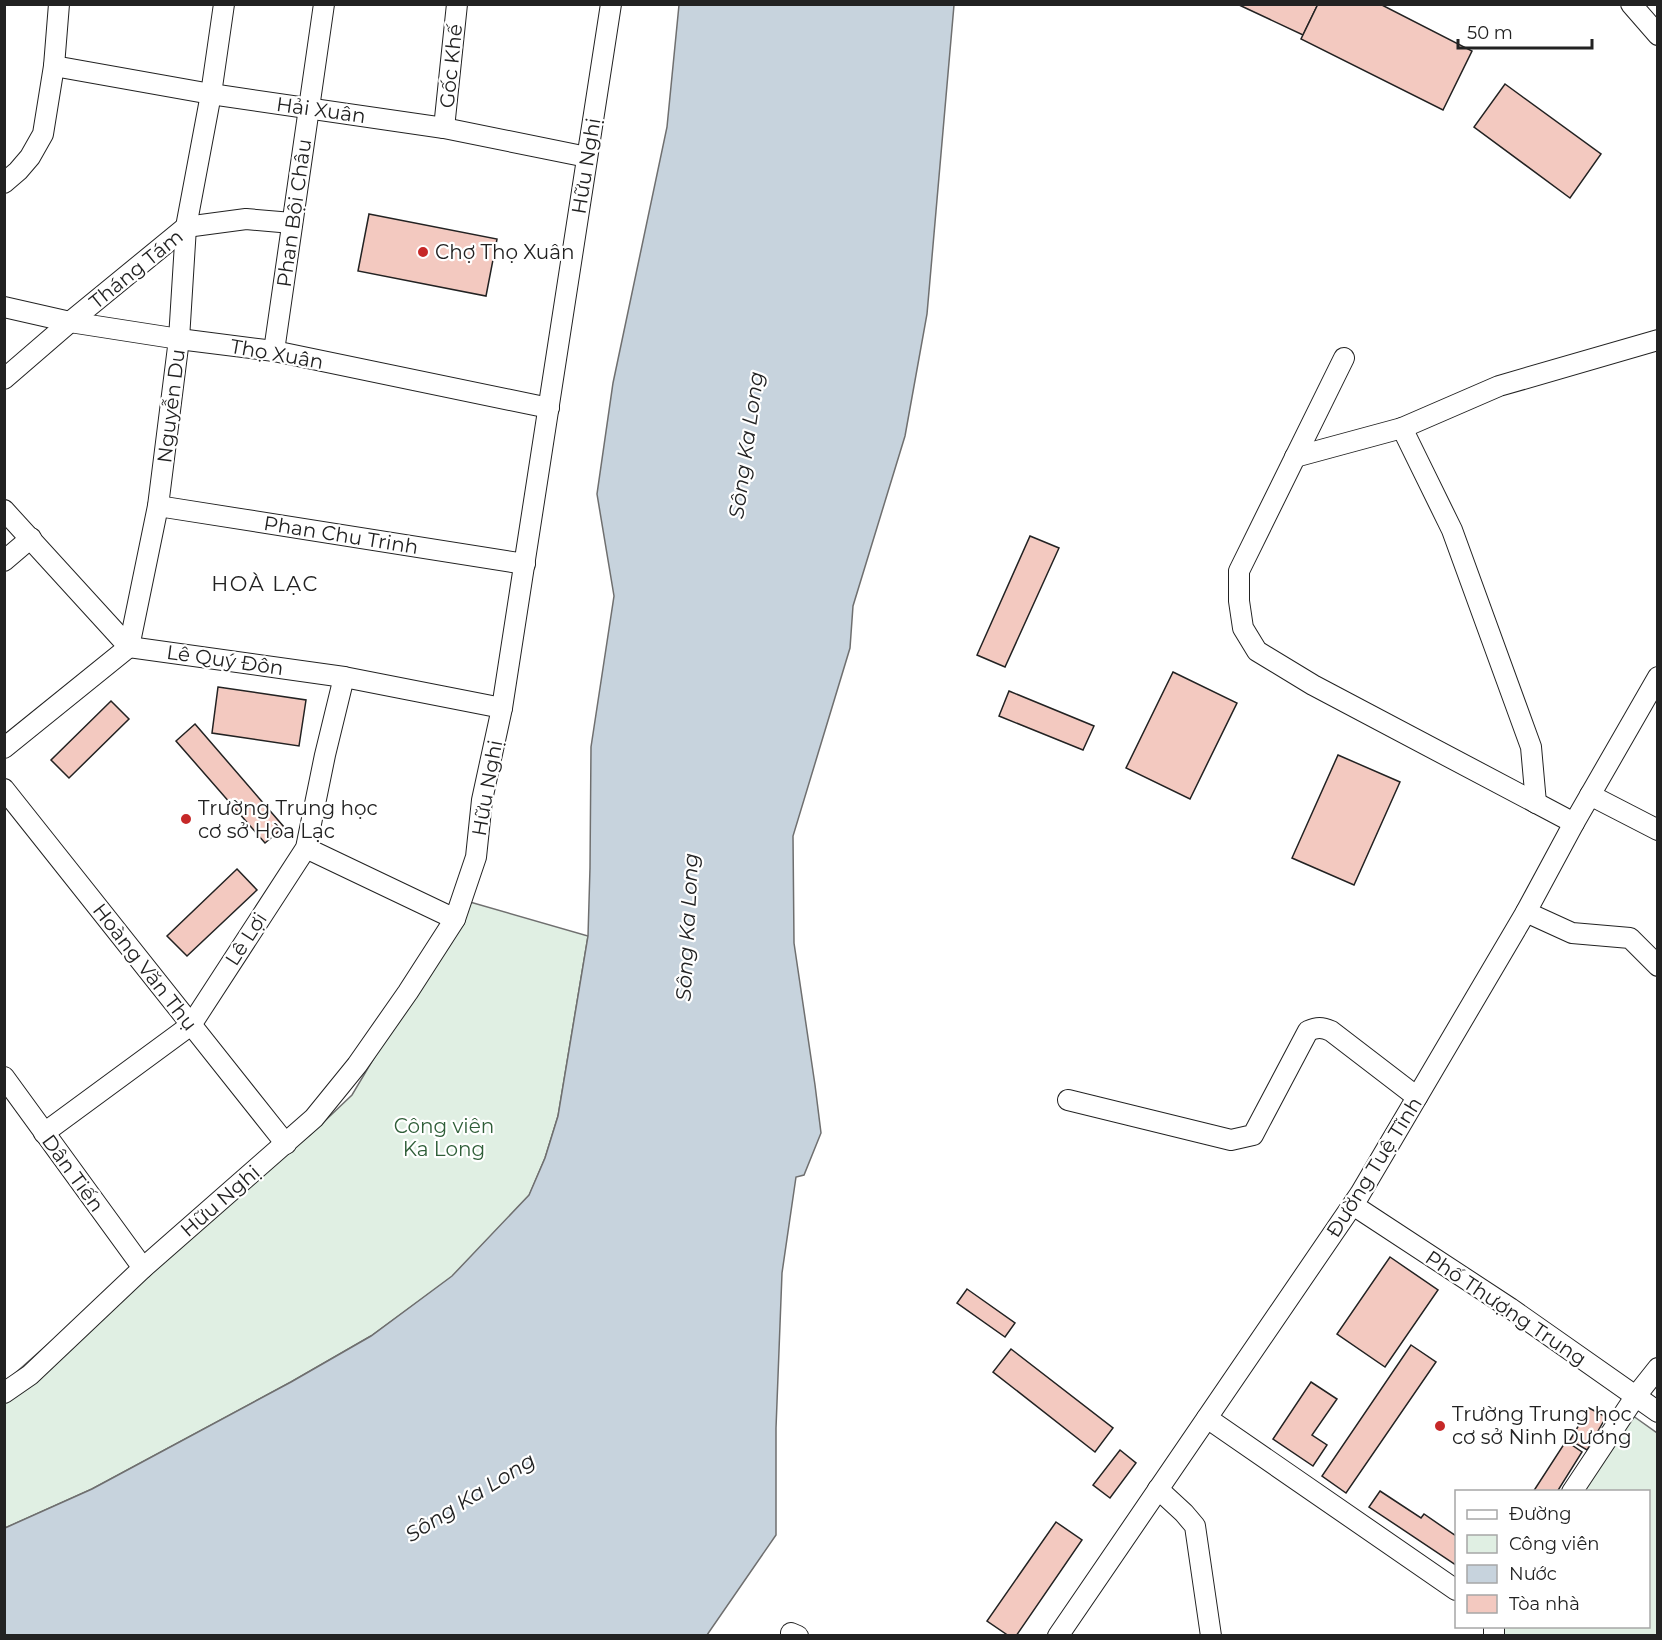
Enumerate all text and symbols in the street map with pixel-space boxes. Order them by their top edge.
scale bar [1458,12,1592,50]
street label: Gốc Khế [435,22,467,109]
text: 50 m [1467,22,1513,44]
street label: Hải Xuân [275,92,367,128]
street label: Hữu Nghị [567,116,605,216]
street label: Phan Bội Châu [272,137,316,289]
street label: Tháng Tám [84,224,188,314]
place label: Chợ Thọ Xuân [435,240,575,264]
marker: Chợ Thọ Xuân [416,245,430,259]
street label: Thọ Xuân [229,334,325,374]
street label: Nguyễn Du [152,348,190,464]
water label: Sông Ka Long [723,370,769,520]
street label: Phan Chu Trinh [262,511,420,559]
district label: HOÀ LẠC [211,571,319,596]
street label: Lê Quý Đôn [165,640,285,680]
street label: Hữu Nghị [467,738,507,838]
place label: Trường Trung học cơ sở Hòa Lạc [198,796,378,843]
marker: Trường Trung học cơ sở Hòa Lạc [179,812,193,826]
water label: Sông Ka Long [671,852,703,1002]
street label: Hoàng Văn Thụ [88,899,202,1035]
street label: Lê Lợi [220,908,272,970]
street label: Đường Tuệ Tĩnh [1321,1092,1427,1242]
park label: Công viên Ka Long [394,1114,494,1161]
street label: Dân Tiến [37,1130,109,1216]
street label: Hữu Nghị [176,1160,264,1242]
street label: Phố Thượng Trung [1421,1245,1591,1371]
place label: Trường Trung học cơ sở Ninh Dương [1452,1402,1632,1449]
marker: Trường Trung học cơ sở Ninh Dương [1433,1419,1447,1433]
water label: Sông Ka Long [400,1447,540,1547]
legend [1455,1490,1650,1628]
text: Đường [1509,1503,1572,1525]
text: Công viên [1509,1533,1600,1555]
text: Nước [1509,1563,1557,1585]
text: Tòa nhà [1509,1593,1580,1615]

